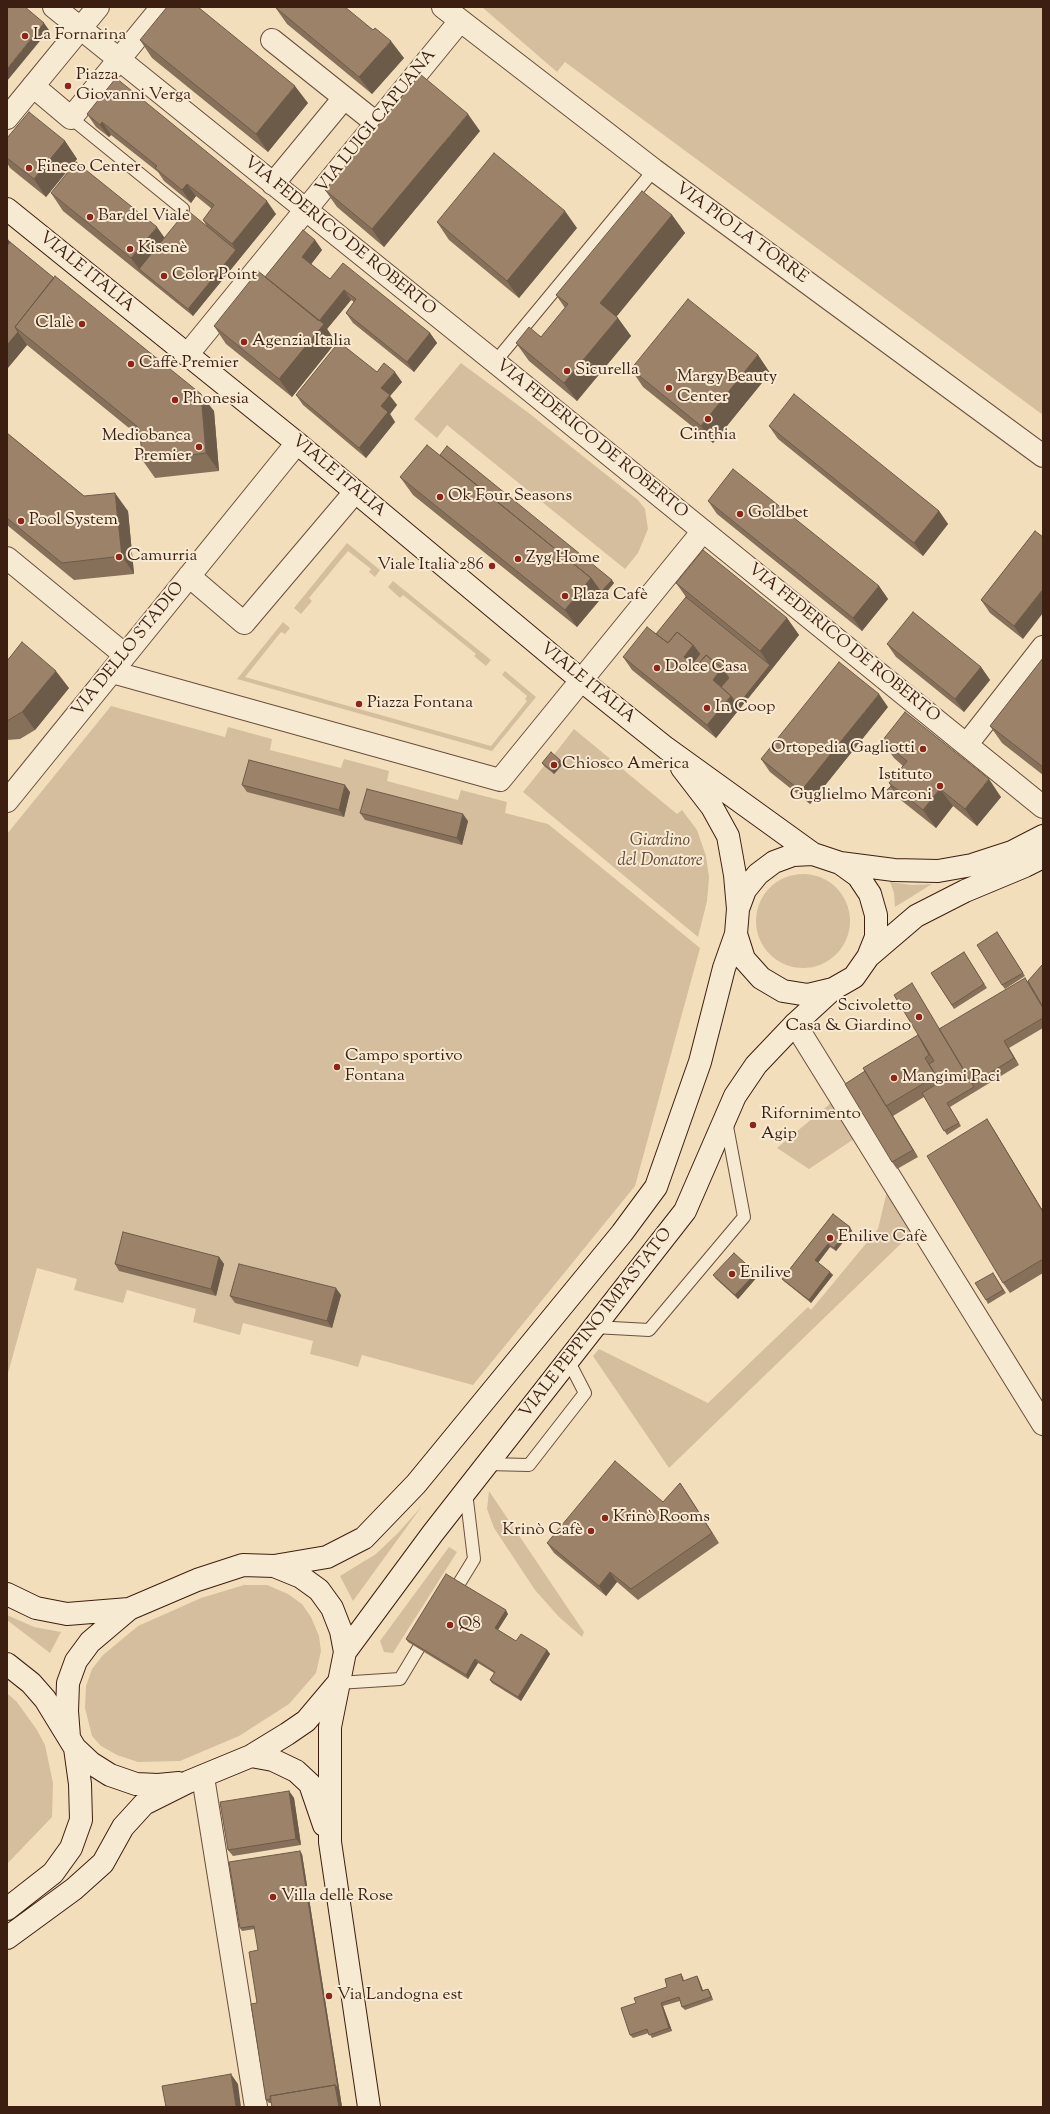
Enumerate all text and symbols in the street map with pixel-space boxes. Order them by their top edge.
place label: La Fornarina [33,26,126,46]
marker: La Fornarina [20,31,30,41]
street label: VIA LUIGI CAPUANA [313,46,441,198]
place label: Piazza Giovanni Verga [76,66,191,106]
marker: Piazza Giovanni Verga [63,81,73,91]
street label: VIA FEDERICO DE ROBERTO [239,153,439,321]
place label: Fineco Center [37,158,141,178]
marker: Fineco Center [24,163,34,173]
street label: VIA PIO LA TORRE [671,179,811,289]
place label: Bar del Viale [98,207,190,227]
marker: Bar del Viale [85,212,95,222]
street label: VIALE ITALIA [34,228,138,318]
place label: Kisenè [138,239,188,259]
marker: Kisenè [125,244,135,254]
place label: Color Point [172,266,257,286]
marker: Color Point [159,271,169,281]
place label: Clalè [35,314,74,334]
marker: Clalè [77,319,87,329]
place label: Agenzia Italia [252,332,351,352]
marker: Agenzia Italia [239,337,249,347]
place label: Caffè Premier [139,354,239,374]
street label: VIA FEDERICO DE ROBERTO [491,356,691,524]
marker: Caffè Premier [126,359,136,369]
place label: Sicurella [575,361,639,381]
marker: Sicurella [562,366,572,376]
place label: Margy Beauty Center [677,368,777,408]
marker: Margy Beauty Center [664,383,674,393]
place label: Phonesia [183,390,249,410]
marker: Phonesia [170,395,180,405]
marker: Cinthia [703,414,713,424]
place label: Cinthia [680,426,736,446]
place label: Mediobanca Premier [102,427,191,467]
street label: VIALE ITALIA [287,432,389,522]
marker: Mediobanca Premier [194,442,204,452]
place label: Ok Four Seasons [448,487,572,507]
marker: Ok Four Seasons [435,492,445,502]
place label: Goldbet [748,504,808,524]
marker: Goldbet [735,509,745,519]
place label: Pool System [29,511,118,531]
marker: Pool System [16,516,26,526]
place label: Camurria [127,547,197,567]
place label: Zyg Home [526,549,600,569]
marker: Camurria [114,552,124,562]
marker: Zyg Home [513,554,523,564]
place label: Viale Italia 286 [377,556,484,576]
street label: VIA FEDERICO DE ROBERTO [743,560,943,728]
marker: Viale Italia 286 [487,561,497,571]
street label: VIA DELLO STADIO [69,579,189,721]
place label: Plaza Cafè [573,586,648,606]
marker: Plaza Cafè [560,591,570,601]
street label: VIALE ITALIA [535,639,639,729]
place label: Dolce Casa [665,658,747,678]
marker: Dolce Casa [652,663,662,673]
place label: Piazza Fontana [367,694,473,714]
place label: In Coop [715,698,775,718]
marker: Piazza Fontana [354,699,364,709]
marker: In Coop [702,703,712,713]
place label: Ortopedia Gagliotti [771,739,915,759]
marker: Ortopedia Gagliotti [918,744,928,754]
place label: Chiosco America [562,755,689,775]
marker: Chiosco America [549,760,559,770]
place label: Istituto Guglielmo Marconi [790,766,932,806]
marker: Istituto Guglielmo Marconi [935,781,945,791]
park label: Giardino del Donatore [617,832,703,872]
place label: Scivoletto Casa & Giardino [786,997,911,1037]
marker: Scivoletto Casa & Giardino [914,1012,924,1022]
place label: Campo sportivo Fontana [345,1047,463,1087]
marker: Campo sportivo Fontana [332,1062,342,1072]
place label: Mangimi Paci [902,1068,1000,1088]
marker: Mangimi Paci [889,1073,899,1083]
place label: Rifornimento Agip [761,1105,861,1145]
marker: Rifornimento Agip [748,1120,758,1130]
street label: VIALE PEPPINO IMPASTATO [516,1225,678,1423]
place label: Enilive Cafè [838,1228,927,1248]
marker: Enilive Cafè [825,1233,835,1243]
place label: Enilive [740,1264,791,1284]
marker: Enilive [727,1269,737,1279]
place label: Krinò Rooms [613,1508,710,1528]
marker: Krinò Rooms [600,1513,610,1523]
place label: Krinò Cafè [502,1521,583,1541]
marker: Krinò Cafè [586,1526,596,1536]
place label: Q8 [458,1615,481,1635]
marker: Q8 [445,1620,455,1630]
place label: Villa delle Rose [281,1887,393,1907]
marker: Villa delle Rose [268,1892,278,1902]
place label: Via Landogna est [337,1986,463,2006]
marker: Via Landogna est [324,1991,334,2001]

